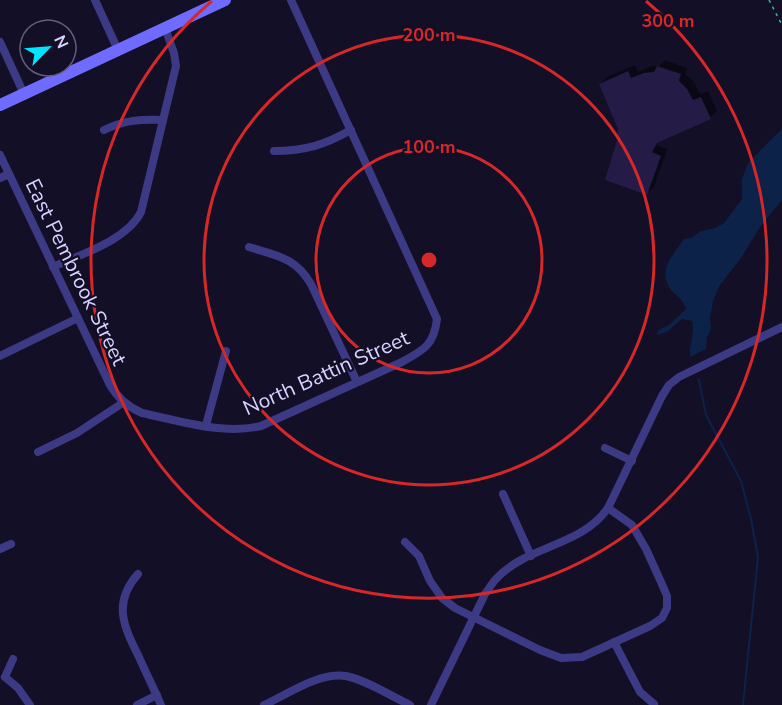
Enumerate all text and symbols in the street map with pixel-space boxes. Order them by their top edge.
text: 300 m [641,9,695,33]
north arrow [18,18,78,78]
text: 200 m [402,23,456,47]
text: N [48,32,73,52]
text: 100 m [402,135,456,159]
street label: East Pembrook Street [19,174,134,370]
centre of rings [419,250,439,270]
street label: North Battin Street [238,324,414,422]

